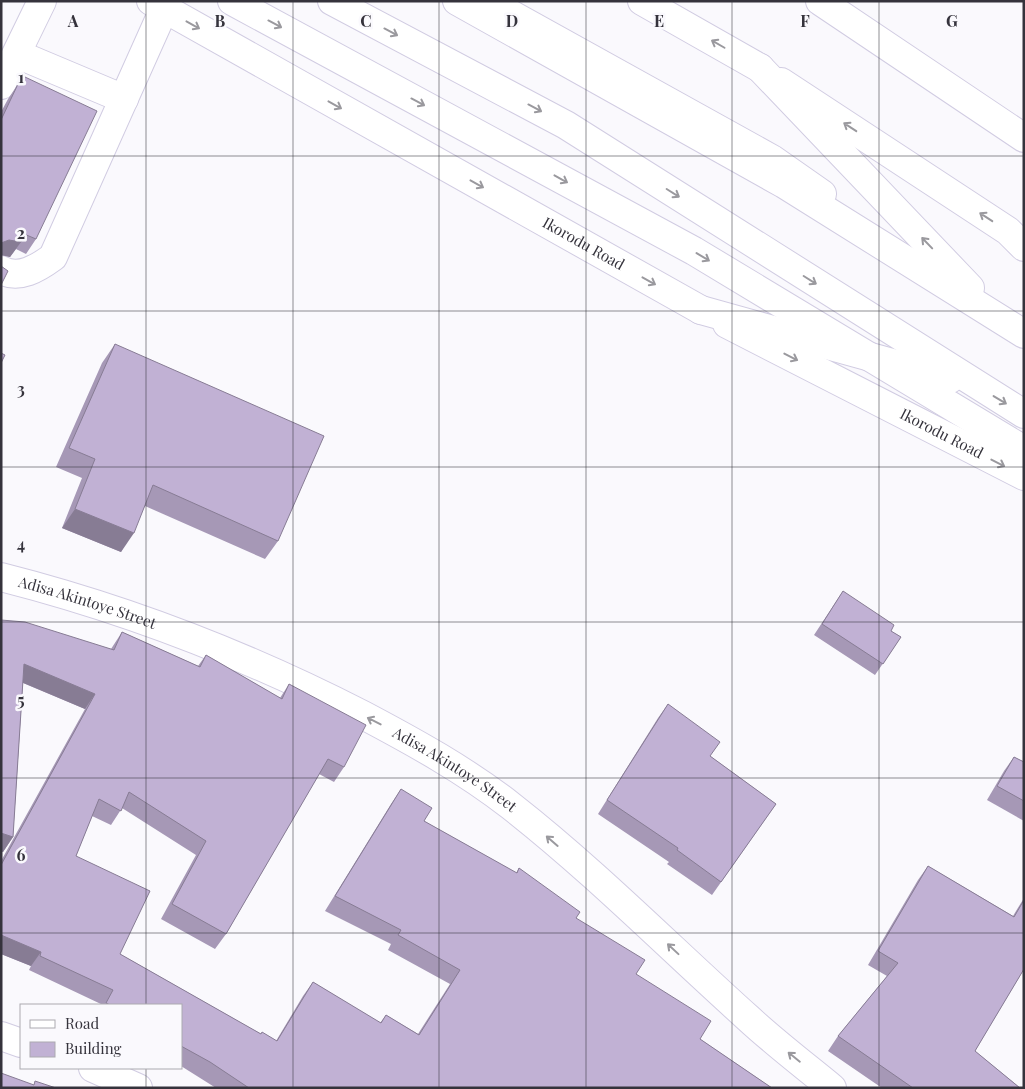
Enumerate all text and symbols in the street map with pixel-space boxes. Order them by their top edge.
text: A [67,10,79,31]
text: B [215,10,226,31]
text: C [360,10,372,31]
text: D [506,10,518,31]
text: E [654,10,664,31]
text: F [800,10,810,31]
text: G [946,10,958,31]
one-way arrow [186,20,201,30]
one-way arrow [267,20,282,30]
one-way arrow [383,28,398,37]
one-way arrow [711,39,726,49]
text: 1 [18,66,24,87]
one-way arrow [410,98,425,107]
one-way arrow [327,100,342,110]
one-way arrow [527,103,542,113]
one-way arrow [843,122,857,133]
one-way arrow [553,175,567,185]
one-way arrow [469,180,483,190]
one-way arrow [666,188,680,198]
one-way arrow [979,211,993,222]
street label: Ikorodu Road [539,212,629,274]
text: 2 [17,222,25,243]
one-way arrow [921,237,933,250]
one-way arrow [696,253,710,263]
one-way arrow [803,276,817,286]
one-way arrow [641,277,656,286]
one-way arrow [783,353,798,362]
text: 3 [17,378,25,399]
one-way arrow [992,396,1006,406]
street label: Ikorodu Road [897,403,987,463]
one-way arrow [990,459,1005,468]
text: 4 [17,533,25,554]
street label: Adisa Akintoye Street [15,571,160,633]
text: 5 [17,689,25,710]
one-way arrow [367,716,382,725]
street label: Adisa Akintoye Street [389,721,522,816]
one-way arrow [545,835,558,847]
text: 6 [17,844,26,865]
one-way arrow [667,943,680,955]
legend [20,1004,182,1069]
text: Road [65,1013,99,1033]
text: Building [65,1038,122,1058]
one-way arrow [788,1051,801,1062]

